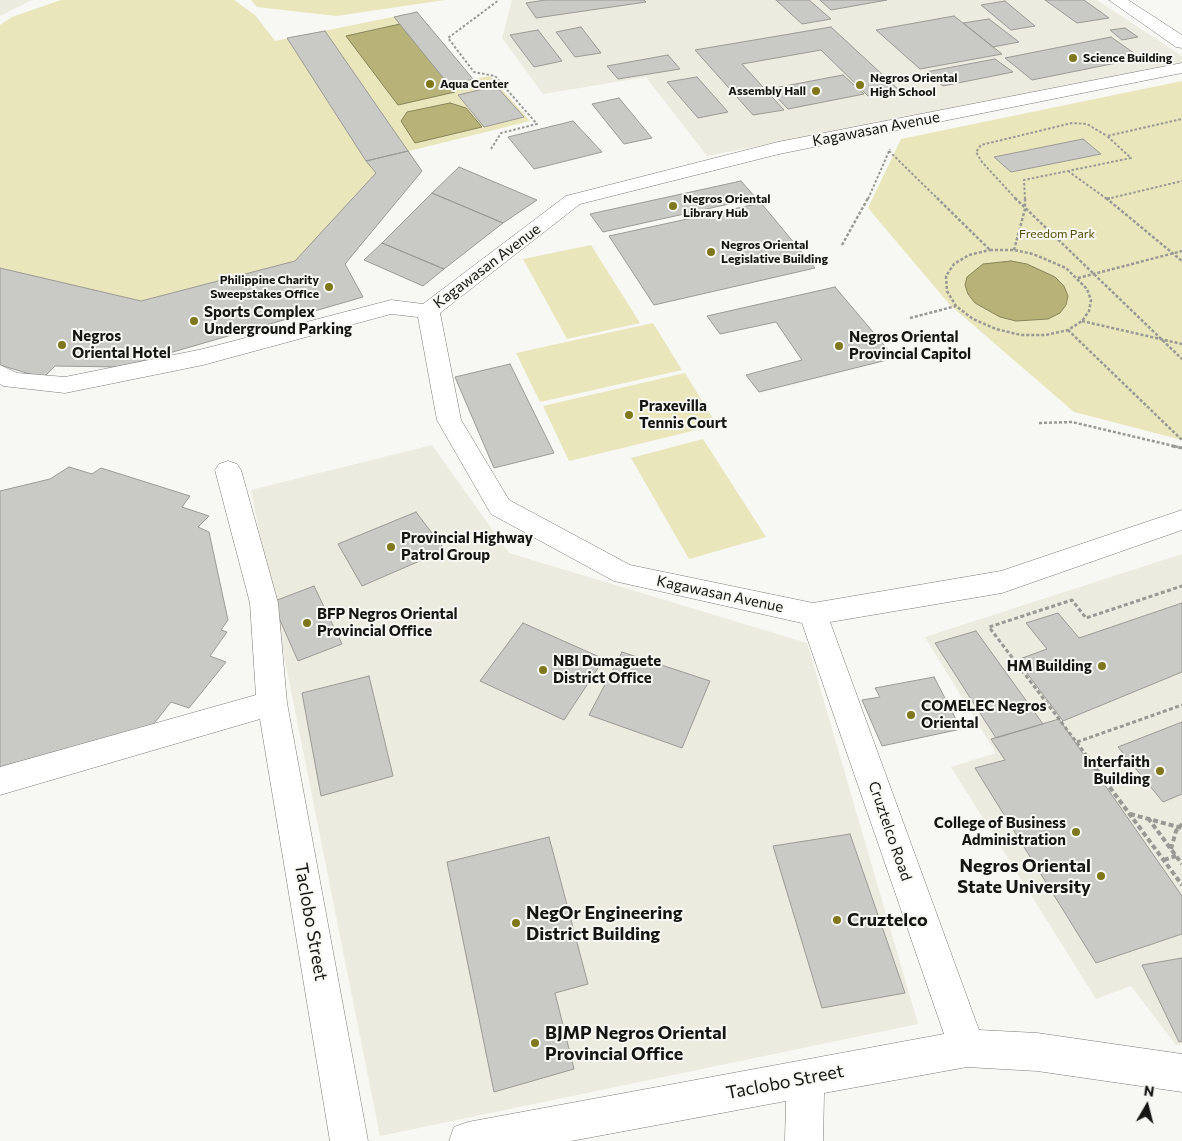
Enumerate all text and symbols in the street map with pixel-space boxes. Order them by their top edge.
place label: Science Building [1083,51,1172,65]
marker: Science Building [1067,52,1079,64]
place label: Negros Oriental High School [870,71,958,99]
place label: Aqua Center [440,77,509,91]
marker: Aqua Center [424,78,436,90]
marker: Negros Oriental High School [854,79,866,91]
place label: Assembly Hall [728,84,806,98]
marker: Assembly Hall [810,85,822,97]
street label: Kagawasan Avenue [811,108,941,150]
place label: Negros Oriental Library Hub [683,192,771,220]
marker: Negros Oriental Library Hub [667,200,679,212]
street label: Kagawasan Avenue [430,220,544,312]
park label: Freedom Park [1019,227,1095,241]
place label: Negros Oriental Legislative Building [721,238,828,266]
marker: Negros Oriental Legislative Building [705,246,717,258]
place label: Philippine Charity Sweepstakes Office [210,273,319,301]
marker: Philippine Charity Sweepstakes Office [323,281,335,293]
place label: Sports Complex Underground Parking [204,303,352,338]
marker: Sports Complex Underground Parking [188,315,200,327]
place label: Negros Oriental Hotel [72,327,171,362]
place label: Negros Oriental Provincial Capitol [849,328,971,363]
marker: Negros Oriental Hotel [56,339,68,351]
marker: Negros Oriental Provincial Capitol [833,340,845,352]
place label: Praxevilla Tennis Court [639,397,727,432]
marker: Praxevilla Tennis Court [623,409,635,421]
place label: Provincial Highway Patrol Group [401,529,533,564]
marker: Provincial Highway Patrol Group [385,541,397,553]
street label: Kagawasan Avenue [655,572,785,616]
place label: BFP Negros Oriental Provincial Office [317,605,458,640]
marker: BFP Negros Oriental Provincial Office [301,617,313,629]
place label: NBI Dumaguete District Office [553,652,661,687]
place label: HM Building [1007,657,1092,675]
marker: HM Building [1096,660,1108,672]
marker: NBI Dumaguete District Office [537,664,549,676]
place label: COMELEC Negros Oriental [921,697,1047,732]
marker: COMELEC Negros Oriental [905,709,917,721]
place label: Interfaith Building [1083,753,1150,788]
marker: Interfaith Building [1154,765,1166,777]
street label: Cruztelco Road [865,779,915,883]
place label: College of Business Administration [934,814,1066,849]
marker: College of Business Administration [1070,826,1082,838]
place label: Negros Oriental State University [957,855,1091,898]
street label: Taclobo Street [290,861,332,983]
marker: Negros Oriental State University [1095,870,1107,882]
place label: NegOr Engineering District Building [526,902,683,944]
place label: Cruztelco [847,909,928,931]
marker: Cruztelco [831,914,843,926]
marker: NegOr Engineering District Building [510,917,522,929]
place label: BJMP Negros Oriental Provincial Office [545,1022,727,1064]
marker: BJMP Negros Oriental Provincial Office [529,1037,541,1049]
street label: Taclobo Street [724,1060,846,1104]
north arrow [1122,1081,1172,1131]
text: N [1143,1082,1156,1100]

